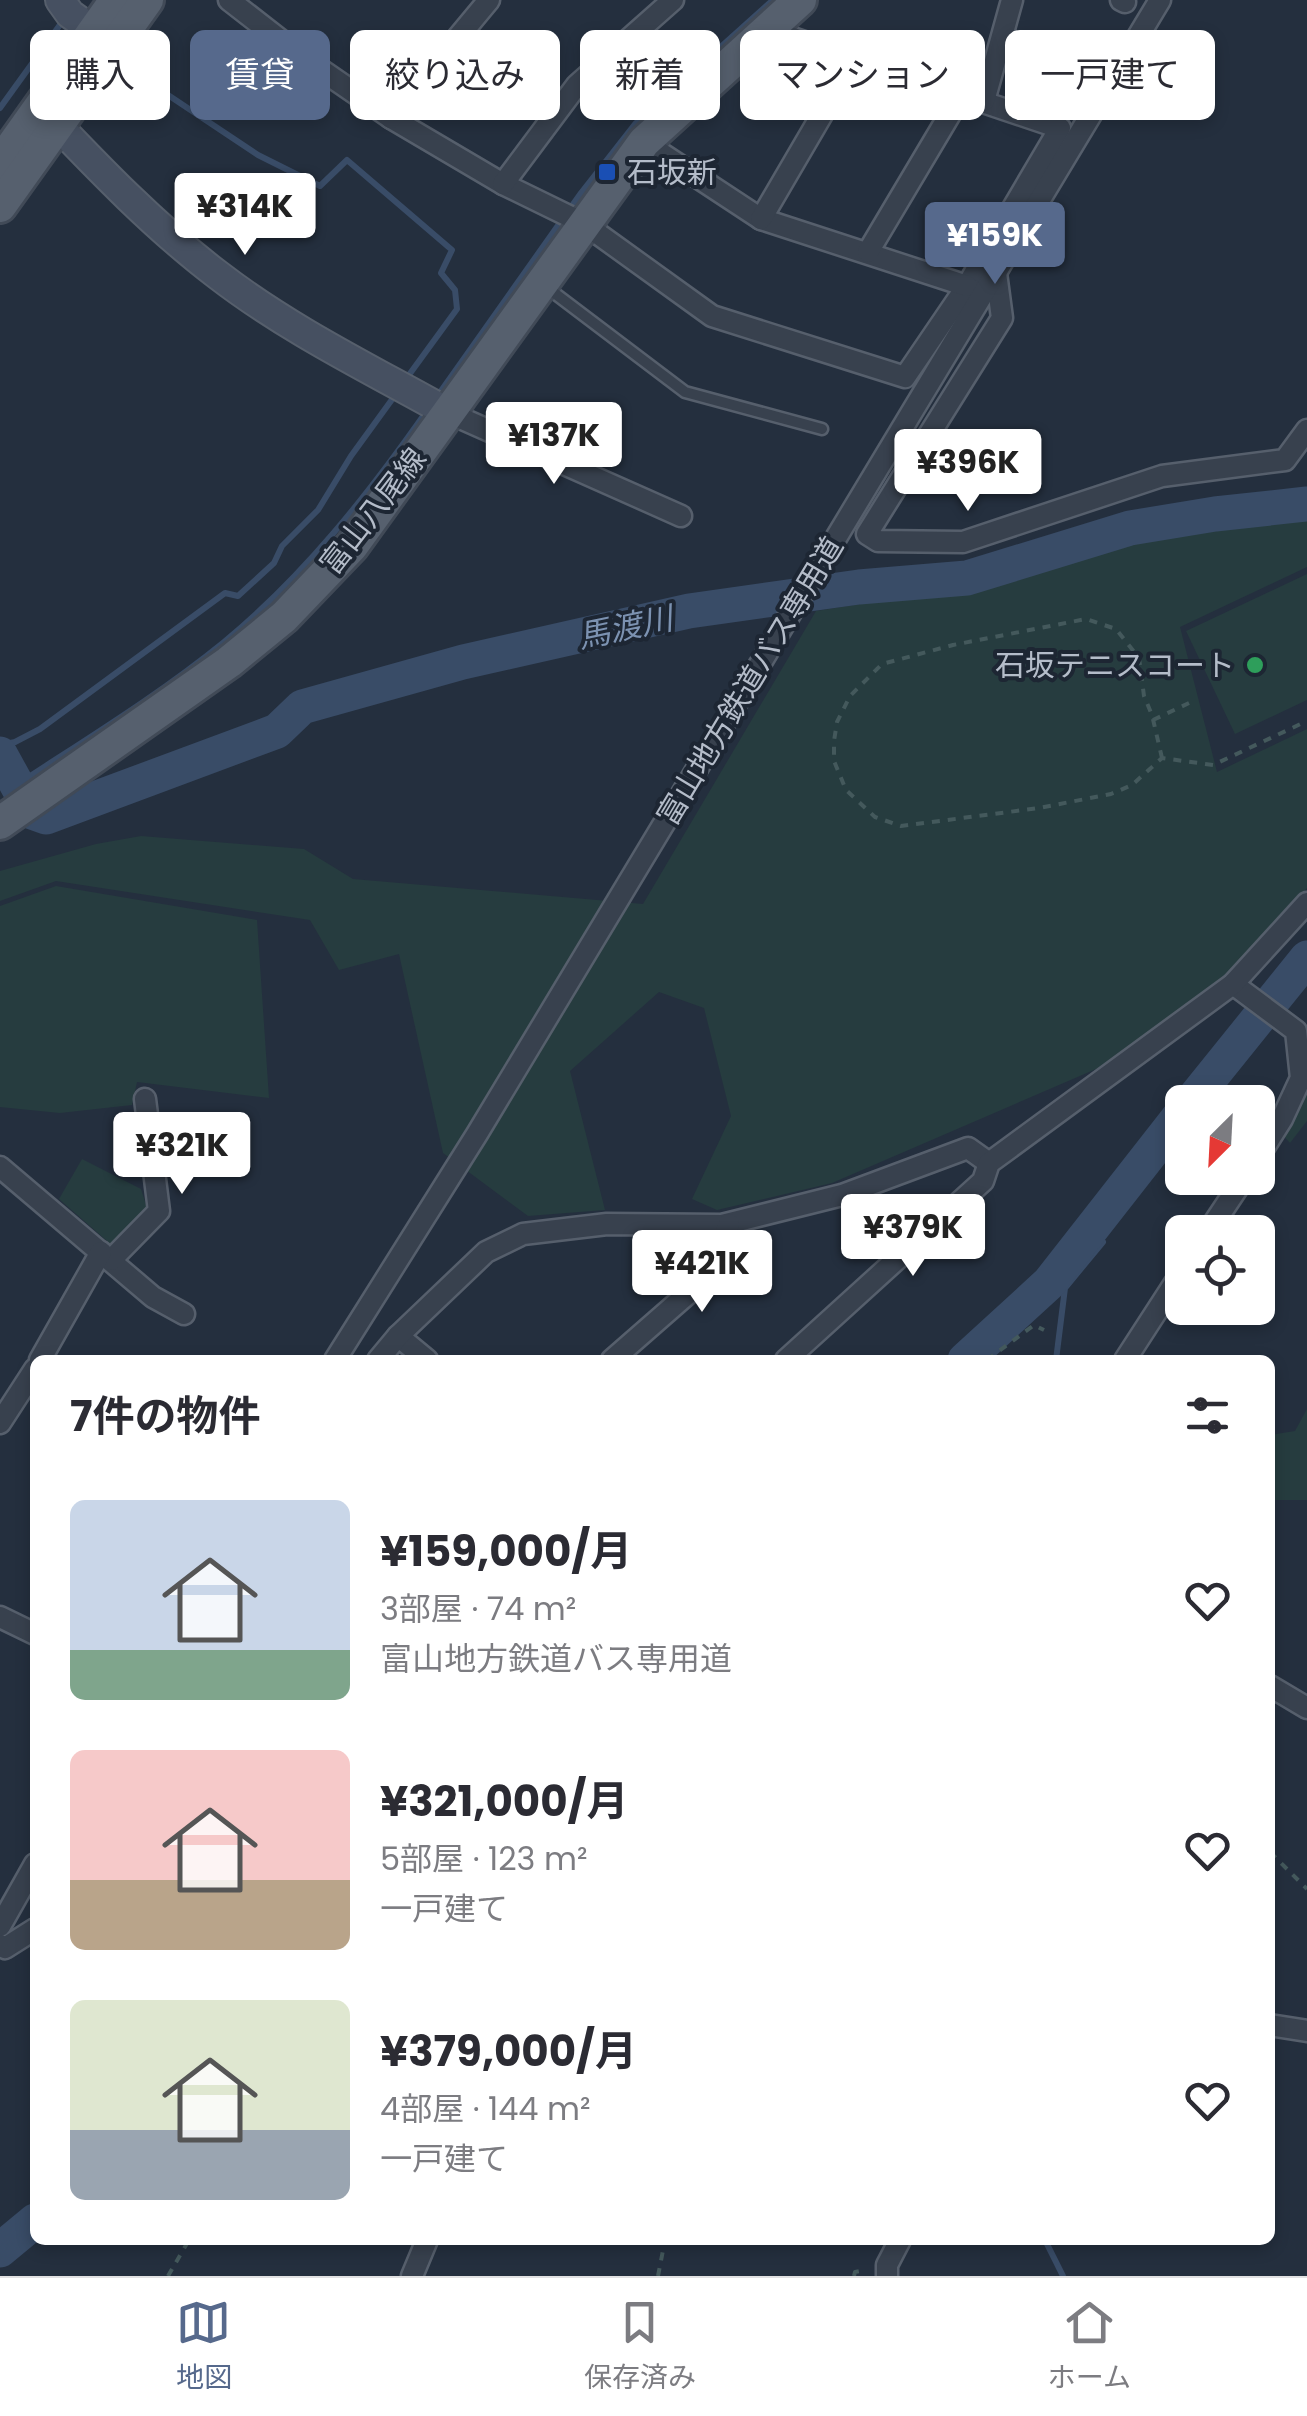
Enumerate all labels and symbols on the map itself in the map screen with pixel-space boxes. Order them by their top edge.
place label: 石坂新 [627,151,717,194]
marker: 石坂新 [596,161,618,183]
pin: ¥314K [175,173,315,258]
pin: ¥159K [925,202,1065,287]
pin: ¥137K [484,402,624,487]
pin: ¥396K [898,429,1038,514]
street label: 富山八尾線 [310,439,436,583]
street label: 富山地方鉄道バス専用道 [647,528,853,834]
water label: 馬渡川 [573,594,680,659]
place label: 石坂テニスコート [995,644,1235,687]
marker: 石坂テニスコート [1244,654,1266,676]
north arrow [1165,1085,1275,1195]
pin: ¥321K [112,1112,252,1197]
pin: ¥379K [843,1194,983,1279]
pin: ¥421K [632,1230,772,1315]

